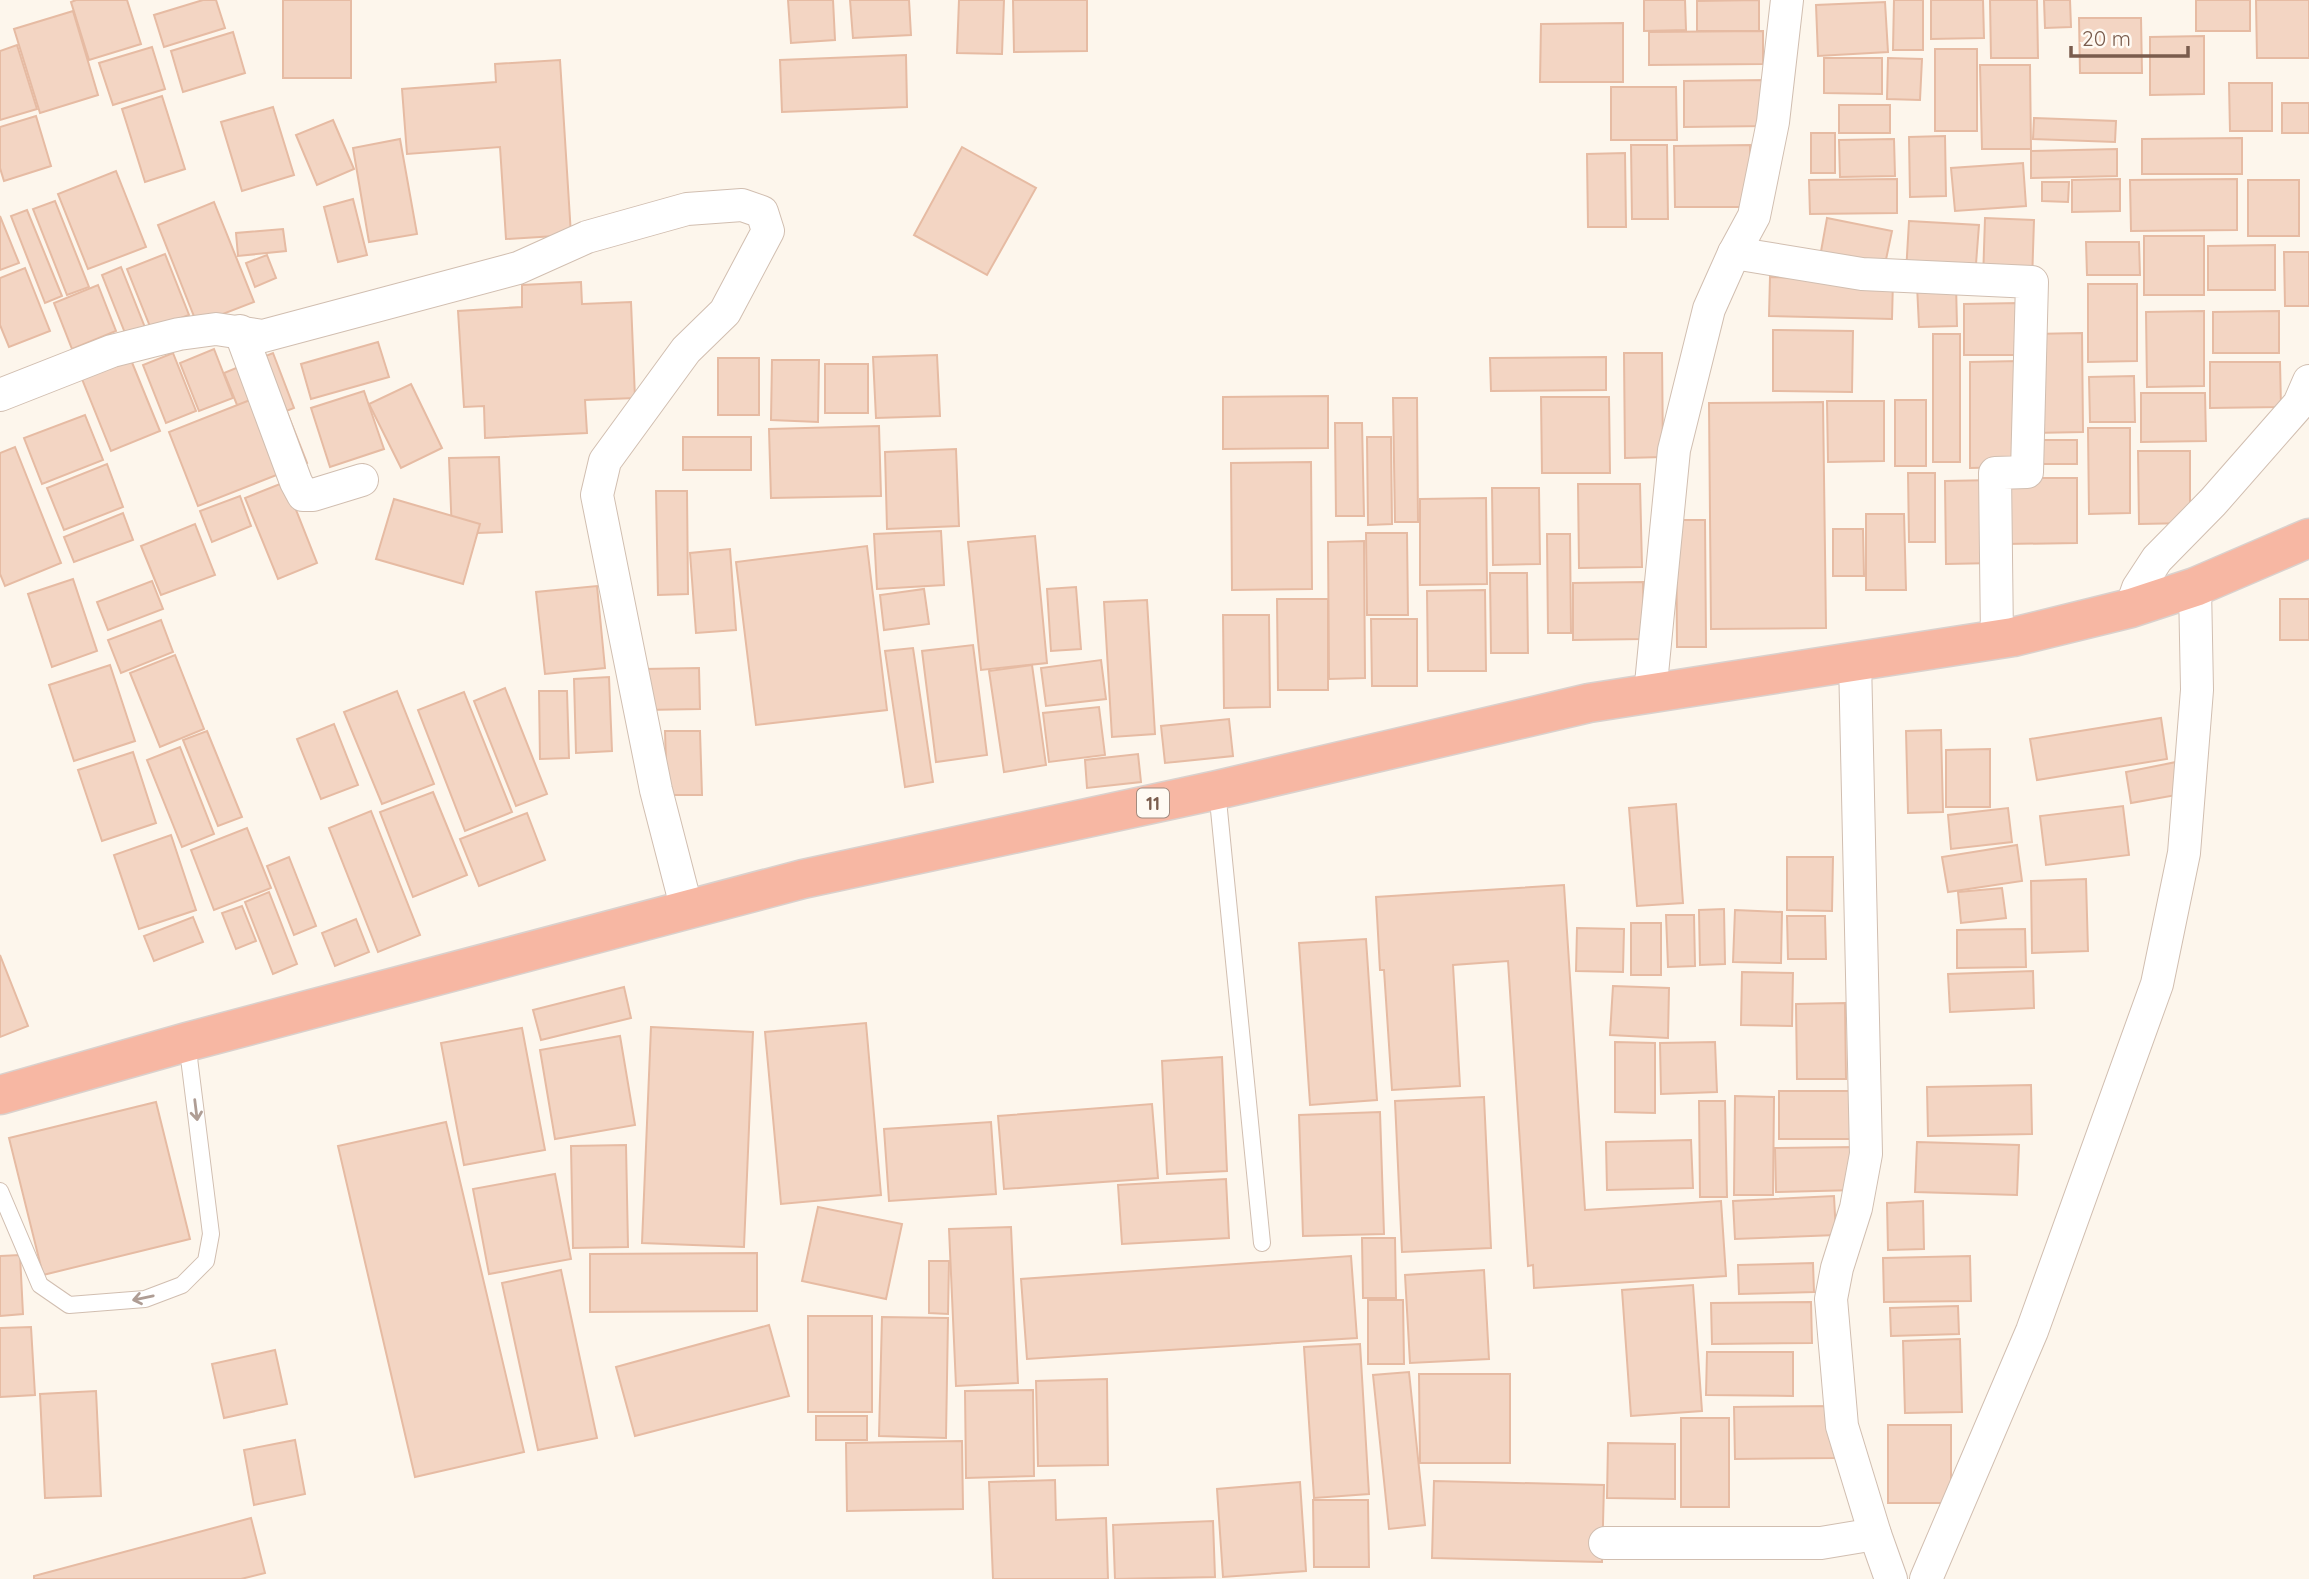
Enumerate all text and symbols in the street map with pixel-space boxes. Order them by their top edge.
scale bar [2071,14,2188,58]
text: 20 m [2082,25,2131,51]
road number: 11 [1137,788,1169,818]
one-way arrow [189,1098,202,1121]
one-way arrow [133,1292,155,1305]

